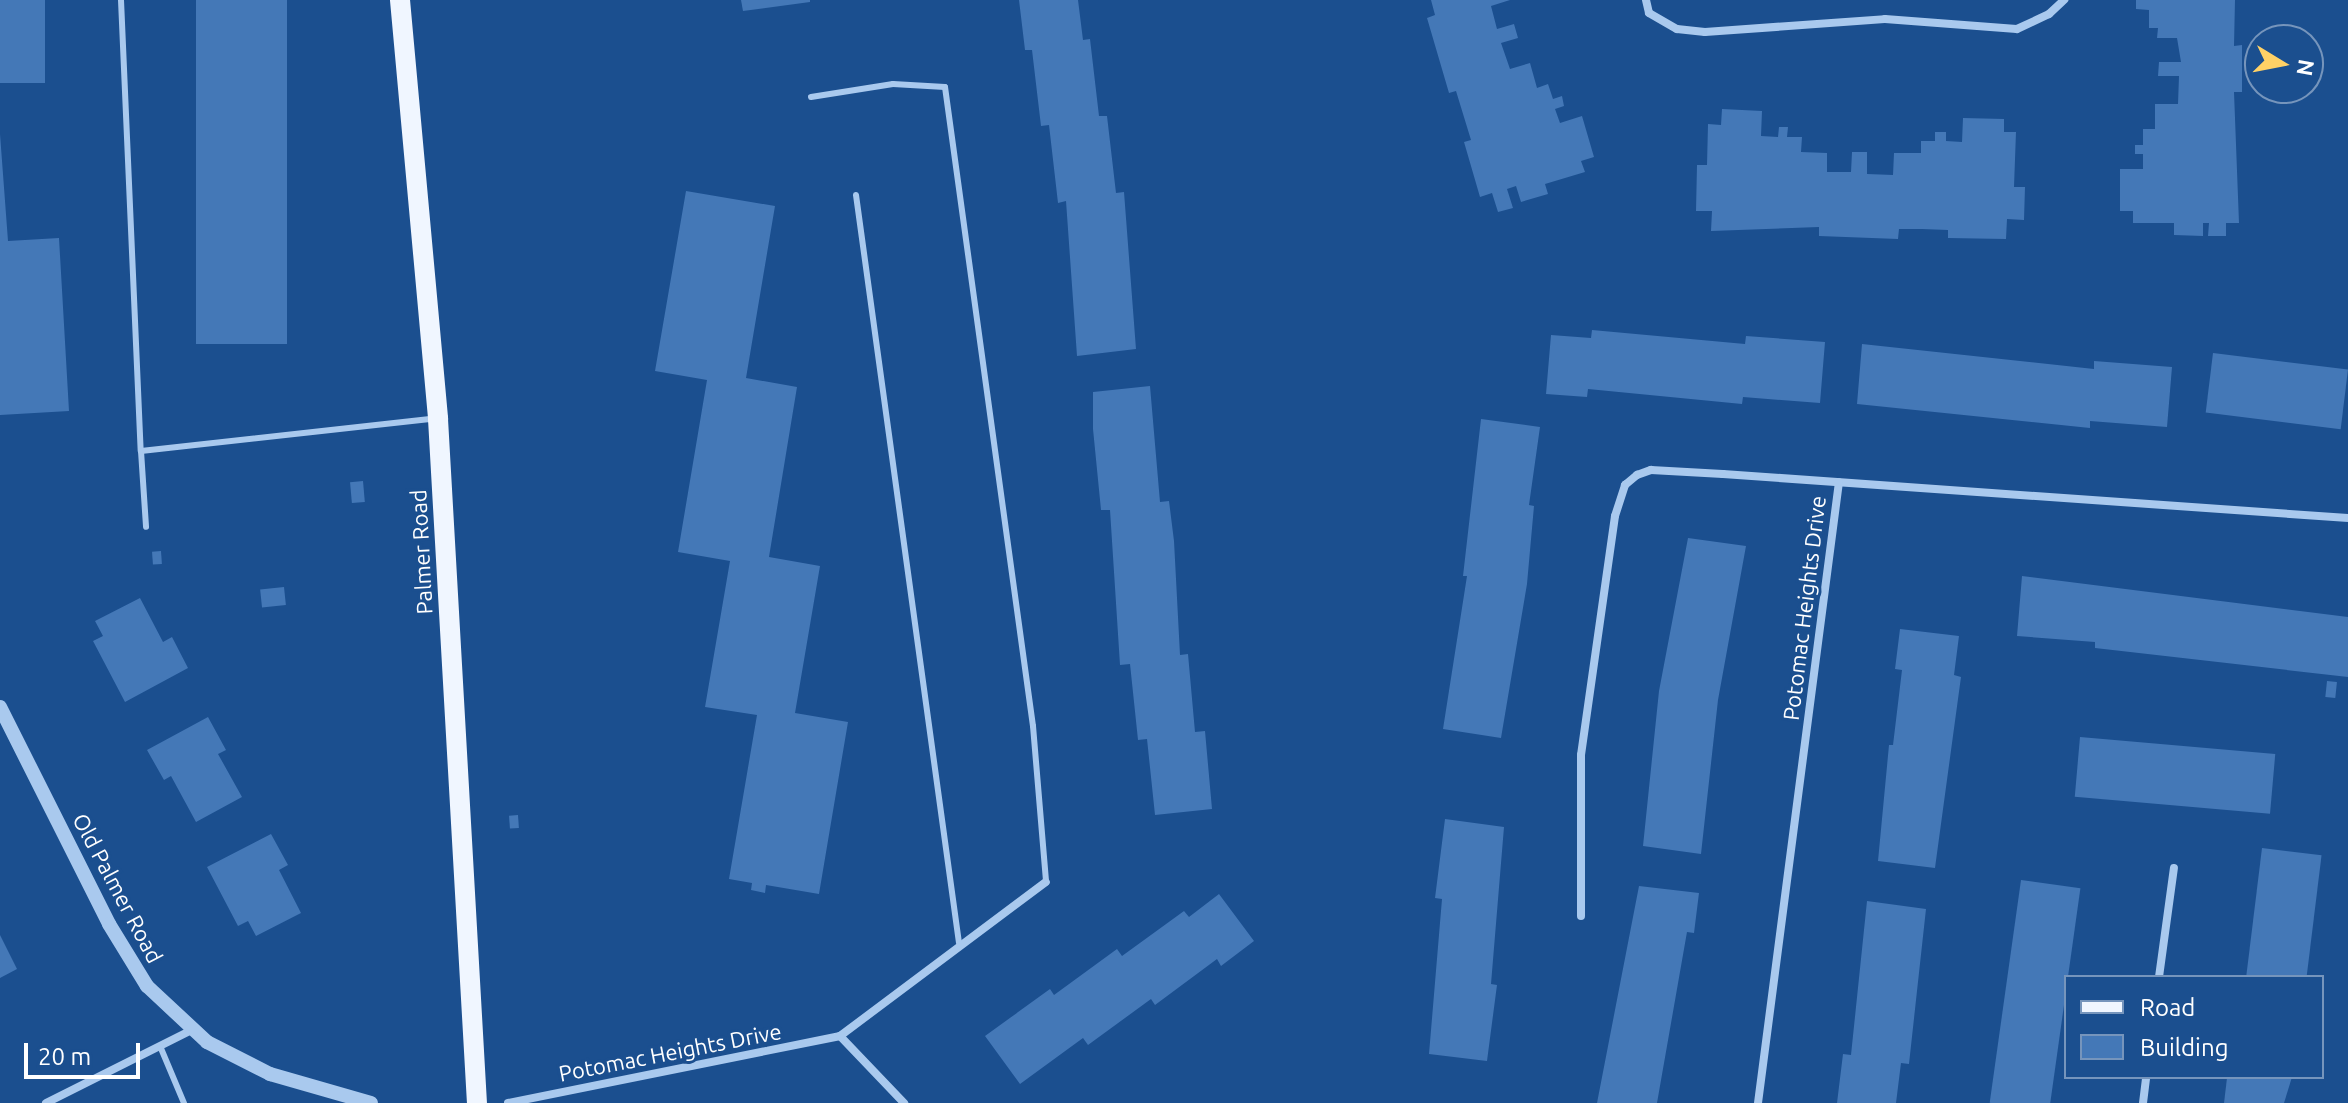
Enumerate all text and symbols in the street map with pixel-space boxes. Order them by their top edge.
north arrow [2244,24,2324,104]
text: N [2292,58,2320,78]
street label: Palmer Road [405,489,437,615]
street label: Potomac Heights Drive [1777,494,1831,722]
street label: Old Palmer Road [67,809,169,967]
legend [2064,975,2324,1079]
text: Road [2140,994,2195,1021]
street label: Potomac Heights Drive [557,1017,783,1087]
scale bar [28,1027,144,1077]
text: Building [2140,1034,2228,1061]
text: 20 m [38,1043,91,1070]

